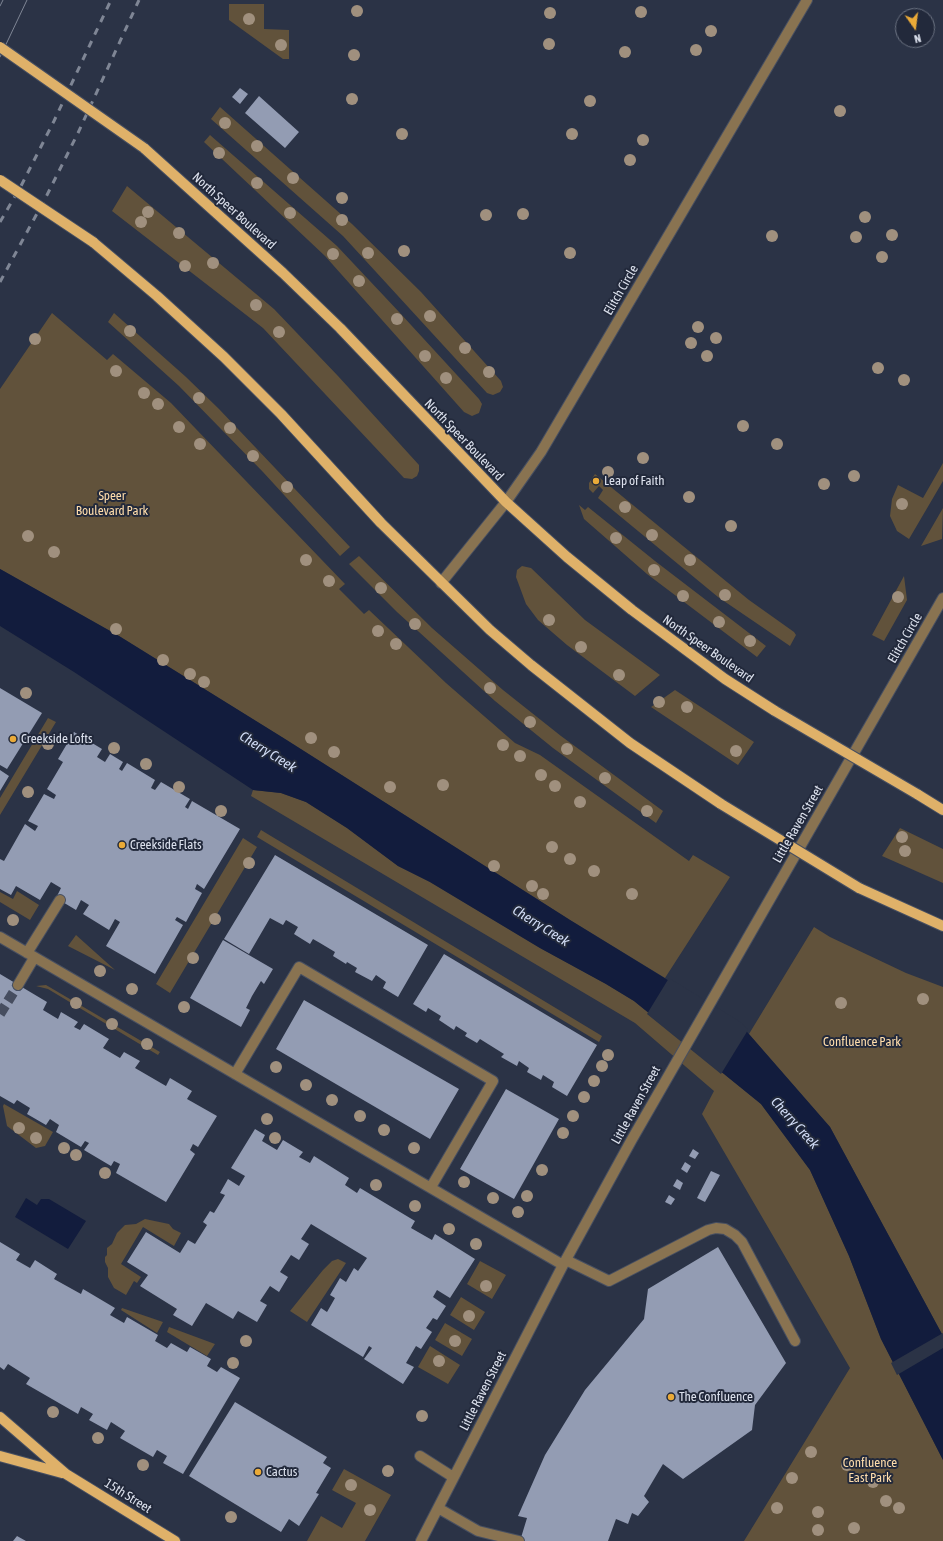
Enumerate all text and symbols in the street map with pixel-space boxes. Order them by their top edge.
north arrow [895,8,935,48]
text: N [913,32,922,45]
street label: North Speer Boulevard [189,169,279,253]
street label: Elitch Circle [600,262,642,318]
street label: North Speer Boulevard [421,396,507,484]
place label: Leap of Faith [604,473,664,489]
marker: Leap of Faith [591,476,601,486]
park label: Speer Boulevard Park [76,488,148,519]
street label: Elitch Circle [884,610,926,666]
street label: North Speer Boulevard [660,612,756,686]
water label: Cherry Creek [236,728,300,776]
place label: Creekside Lofts [21,731,93,747]
marker: Creekside Lofts [8,734,18,744]
street label: Little Raven Street [770,783,826,865]
place label: Creekside Flats [130,837,202,853]
marker: Creekside Flats [117,840,127,850]
water label: Cherry Creek [509,902,573,950]
park label: Confluence Park [823,1034,901,1050]
street label: Little Raven Street [608,1063,664,1147]
water label: Cherry Creek [767,1094,823,1152]
street label: Little Raven Street [456,1349,510,1433]
place label: The Confluence [679,1389,753,1405]
marker: The Confluence [666,1392,676,1402]
park label: Confluence East Park [843,1455,897,1486]
place label: Cactus [266,1464,297,1480]
marker: Cactus [253,1467,263,1477]
street label: 15th Street [102,1475,154,1517]

